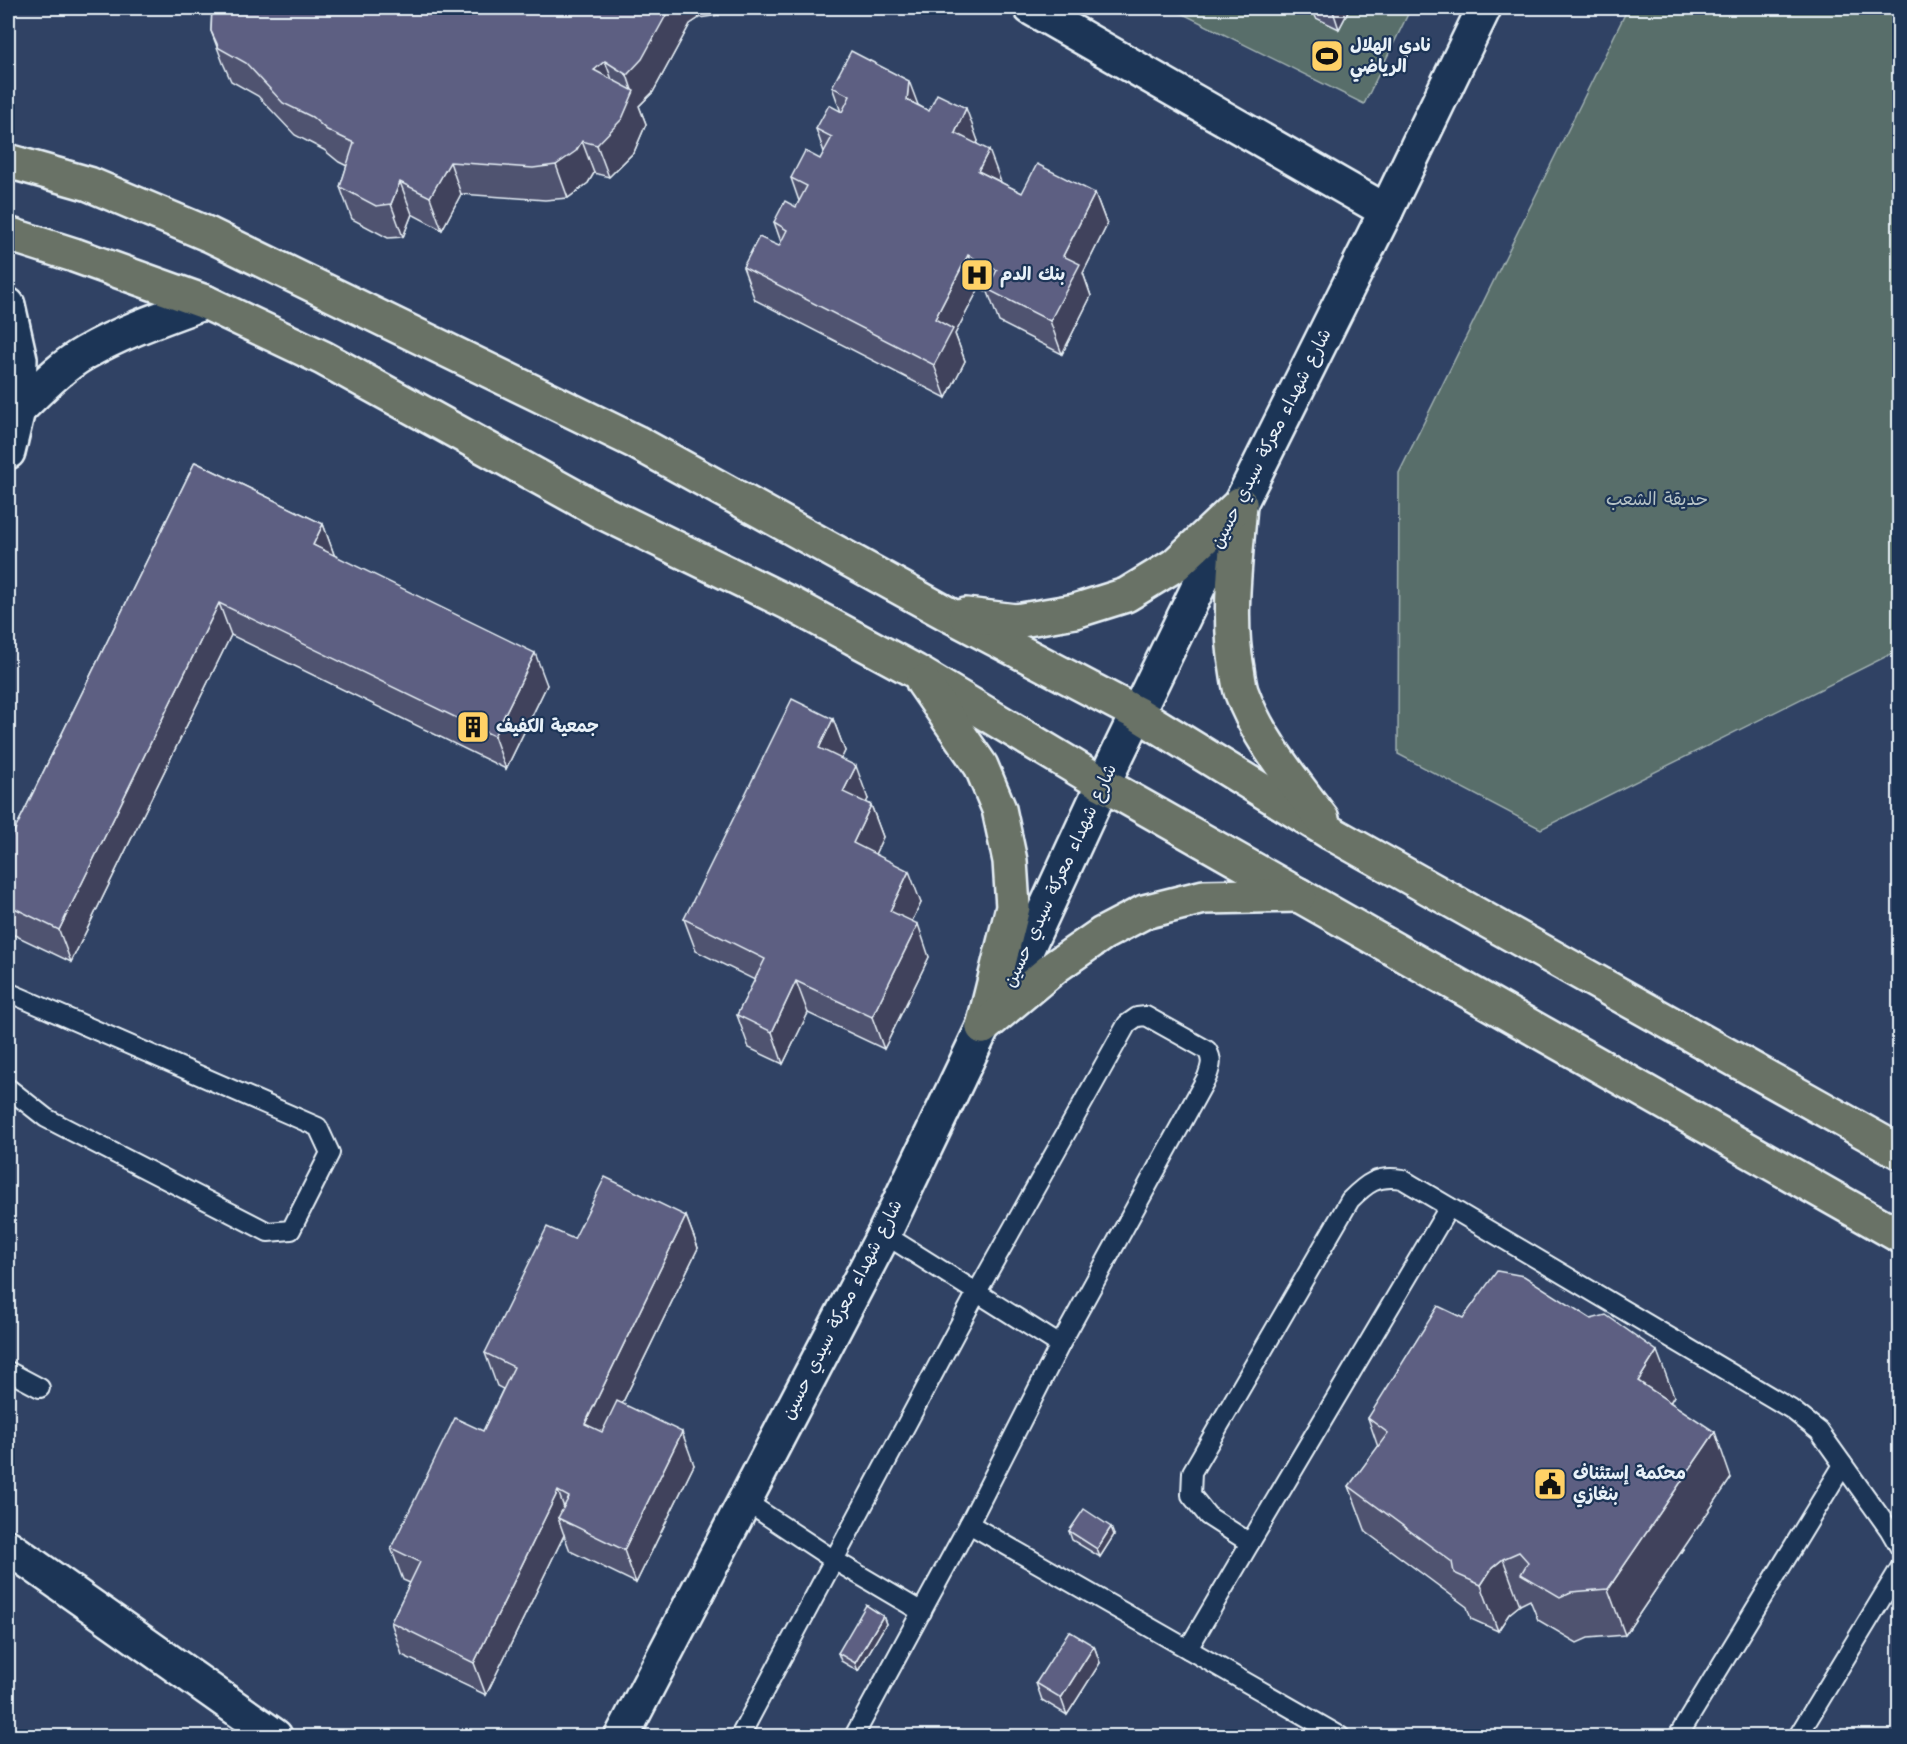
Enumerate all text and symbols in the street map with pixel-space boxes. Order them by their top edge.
place label: نادي الهلال الرياضي [1350,32,1431,82]
sports icon: نادي الهلال الرياضي [1309,38,1345,74]
hospital icon: بنك الدم [959,257,995,293]
place label: بنك الدم [1000,261,1065,290]
street label: شارع شهداء معركة سيدي حسين [1204,324,1340,554]
park label: حديقة الشعب [1606,486,1708,515]
building icon: جمعية الكفيف [455,709,491,745]
place label: جمعية الكفيف [496,713,599,742]
street label: شارع شهداء معركة سيدي حسين [996,759,1126,993]
street label: شارع شهداء معركة سيدي حسين [775,1195,911,1425]
place label: محكمة إستئناف بنغازي [1573,1460,1686,1510]
public building icon: محكمة إستئناف بنغازي [1532,1466,1568,1502]

